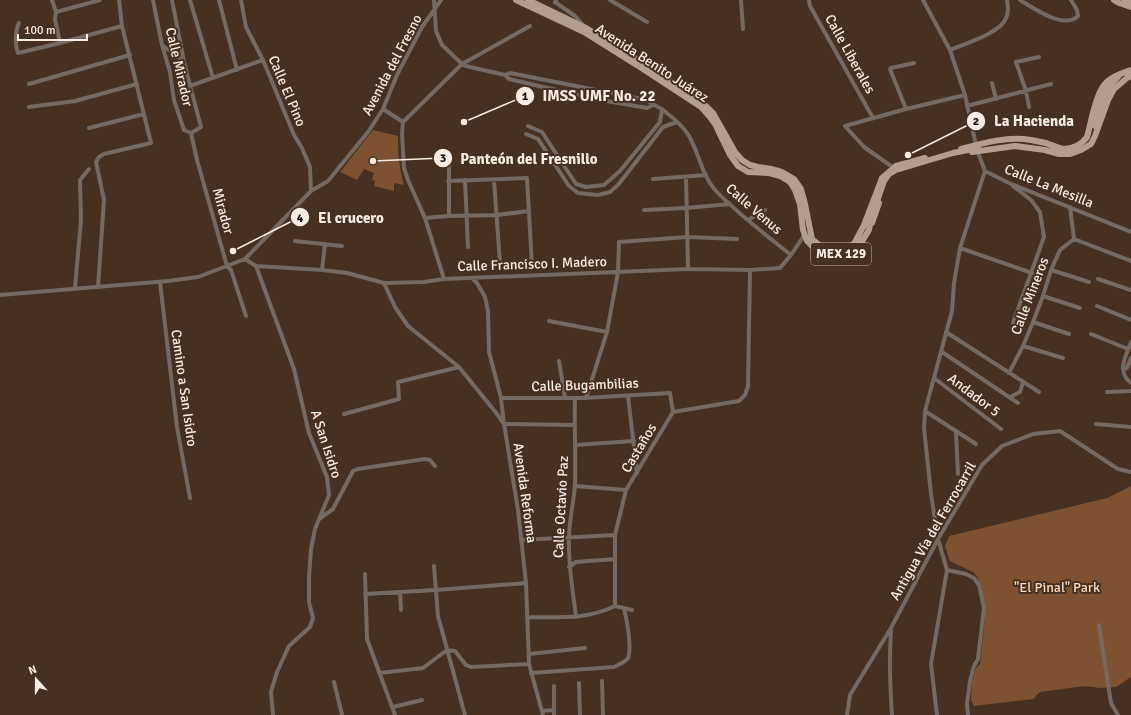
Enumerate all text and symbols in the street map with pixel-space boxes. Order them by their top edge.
street label: Calle Liberales [821,11,879,97]
street label: Avenida del Fresno [358,12,426,118]
scale bar [18,16,87,42]
street label: Avenida Benito Juárez [592,20,712,106]
text: 100 m [24,23,56,38]
street label: Calle Mirador [162,26,197,109]
street label: Calle El Pino [264,53,310,129]
callout: IMSS UMF No. 22 [515,82,664,109]
text: IMSS UMF No. 22 [542,87,656,105]
text: 1 [522,89,529,104]
callout: La Hacienda [966,107,1082,134]
text: La Hacienda [994,112,1074,130]
text: 2 [973,114,979,129]
callout: Panteón del Fresnillo [433,145,606,172]
text: Panteón del Fresnillo [460,150,598,168]
text: 3 [440,151,446,166]
street label: Calle La Mesilla [1002,160,1096,212]
street label: Calle Venus [722,180,786,238]
street label: Mirador [209,186,238,237]
callout: El crucero [290,204,392,231]
text: El crucero [318,209,384,227]
text: 4 [297,211,304,226]
road number: MEX 129 [811,243,871,265]
street label: Calle Francisco I. Madero [457,253,607,275]
street label: Calle Mineros [1007,255,1053,337]
street label: Camino a San Isidro [167,328,201,448]
street label: Andador 5 [944,370,1004,420]
street label: Calle Bugambilias [531,375,639,395]
street label: A San Isidro [307,408,345,480]
street label: Castaños [618,420,660,476]
street label: Avenida Reforma [510,442,540,544]
street label: Calle Octavio Paz [550,455,572,559]
street label: Antigua Vía del Ferrocarril [886,459,980,603]
park label: "El Pinal" Park [1014,579,1100,596]
north arrow [16,659,56,699]
text: N [27,663,38,678]

